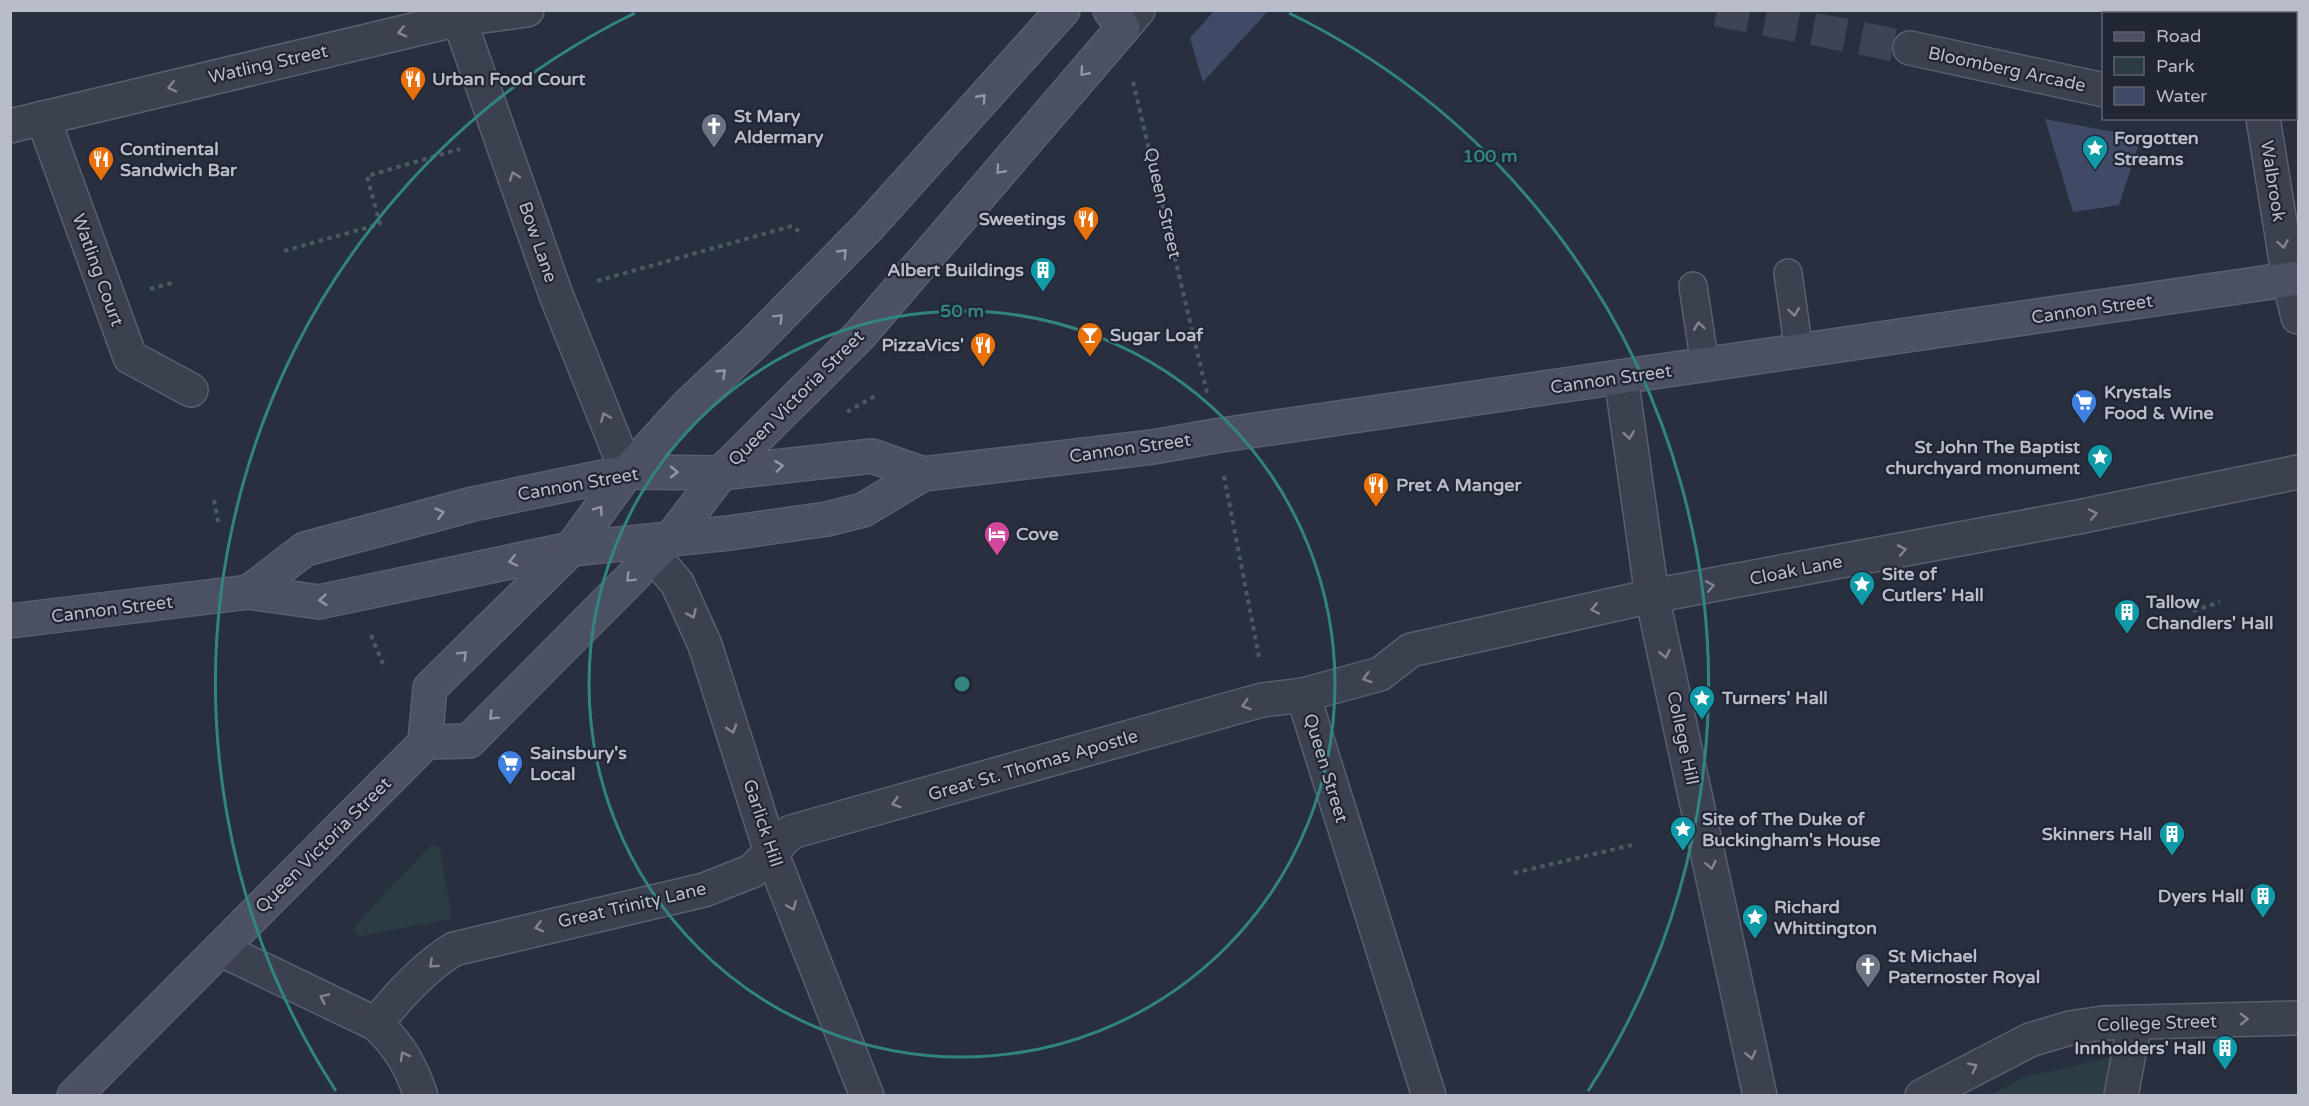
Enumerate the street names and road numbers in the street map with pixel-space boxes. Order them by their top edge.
street label: Watling Street [206,40,330,88]
street label: Bloomberg Arcade [1926,42,2088,96]
street label: Walbrook [2256,139,2290,223]
street label: Queen Street [1140,146,1186,261]
street label: Bow Lane [514,199,562,285]
street label: Watling Court [67,211,129,329]
street label: Cannon Street [2030,290,2154,328]
street label: Queen Victoria Street [723,325,869,471]
street label: Cannon Street [1549,360,1673,398]
street label: Cannon Street [1068,429,1192,467]
street label: Cannon Street [516,463,640,505]
street label: Cloak Lane [1748,550,1844,590]
street label: Cannon Street [50,591,174,627]
street label: College Hill [1662,689,1704,787]
street label: Queen Street [1299,711,1353,825]
street label: Great St. Thomas Apostle [926,724,1140,806]
street label: Queen Victoria Street [250,772,396,918]
street label: Garlick Hill [739,777,787,869]
street label: Great Trinity Lane [556,877,708,933]
street label: College Street [2097,1010,2217,1036]

